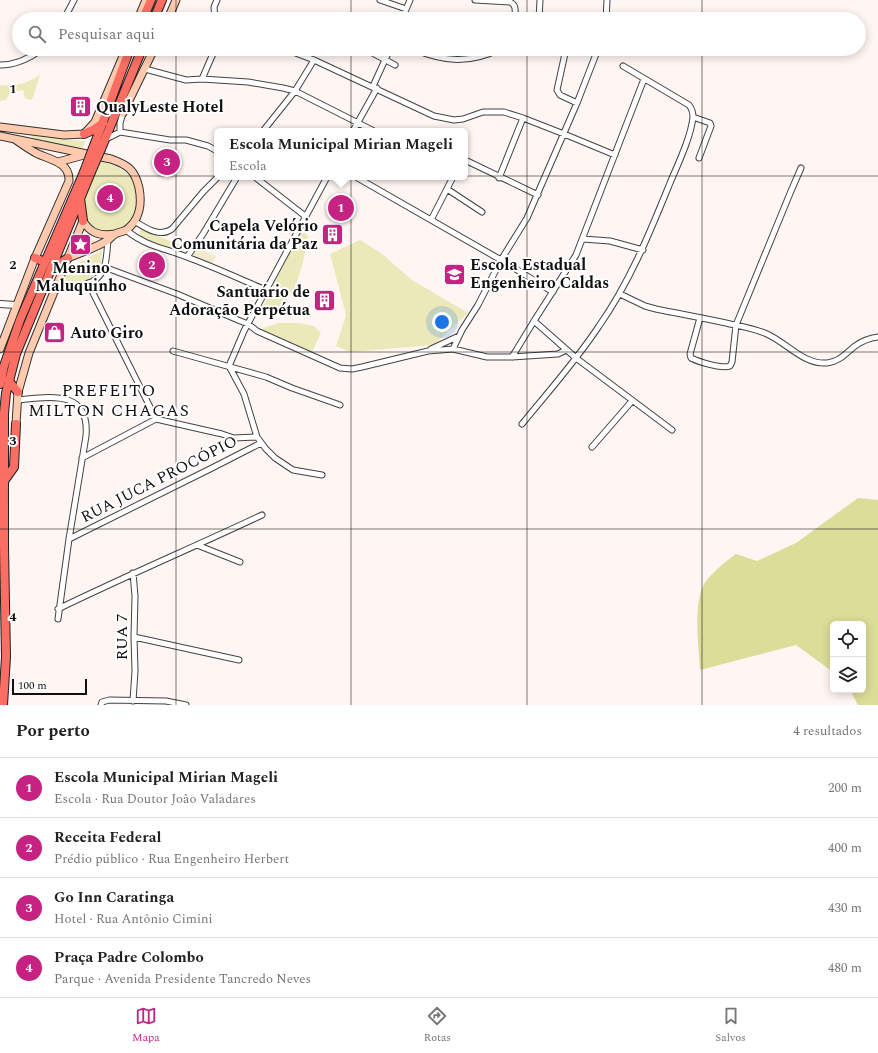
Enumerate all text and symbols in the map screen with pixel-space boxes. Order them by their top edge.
search box [12,12,866,56]
icon: search [26,23,48,45]
text: Pesquisar aqui [58,23,155,46]
text: 1 [9,79,17,99]
building icon: QualyLeste Hotel [67,94,93,120]
place label: QualyLeste Hotel [96,95,224,119]
popup [214,128,468,180]
text: Escola Municipal Mirian Mageli [229,133,453,156]
pin: 3 [154,147,180,177]
text: Escola [229,156,267,176]
pin: 4 [97,183,123,213]
pin: 1 [328,193,354,223]
place label: Capela Velório Comunitária da Paz [172,214,318,256]
building icon: Capela Velório Comunitária da Paz [320,222,346,248]
place icon: Menino Maluquinho [68,231,94,257]
pin: 2 [139,250,165,280]
place label: Escola Estadual Engenheiro Caldas [470,253,609,295]
text: 2 [9,255,17,275]
place label: Menino Maluquinho [35,256,127,298]
school or university icon: Escola Estadual Engenheiro Caldas [442,261,468,287]
place label: Santuário de Adoração Perpétua [169,280,311,322]
building icon: Santuário de Adoração Perpétua [312,288,338,314]
your location [432,312,452,332]
shop icon: Auto Giro [42,320,68,346]
place label: Auto Giro [70,321,143,345]
district label: PREFEITO MILTON CHAGAS [28,378,190,424]
street label: RUA JUCA PROCÓPIO [77,429,241,529]
text: 3 [9,431,17,451]
text: 4 [9,607,17,627]
street label: RUA 7 [110,614,134,660]
map controls [830,621,866,693]
button: locate [830,621,866,657]
button: layers [830,657,866,693]
scale bar [12,677,87,696]
text: 100 m [18,677,47,694]
text: Por perto [16,718,90,744]
text: 4 resultados [793,721,862,741]
text: Escola Municipal Mirian Mageli [54,766,278,789]
text: 1 [25,778,33,798]
text: 200 m [828,778,862,798]
text: Escola · Rua Doutor João Valadares [54,789,256,809]
text: Receita Federal [54,826,161,849]
text: 2 [25,838,33,858]
text: 400 m [828,838,862,858]
text: Prédio público · Rua Engenheiro Herbert [54,849,289,869]
text: Go Inn Caratinga [54,886,174,909]
text: 3 [25,898,33,918]
text: 430 m [828,898,862,918]
text: Hotel · Rua Antônio Cimini [54,909,213,929]
text: Praça Padre Colombo [54,946,204,969]
text: 4 [25,958,33,978]
text: 480 m [828,958,862,978]
text: Parque · Avenida Presidente Tancredo Neves [54,969,311,989]
tab: Mapa [132,1005,160,1046]
tab: Rotas [424,1005,451,1046]
tab: Salvos [715,1005,746,1046]

